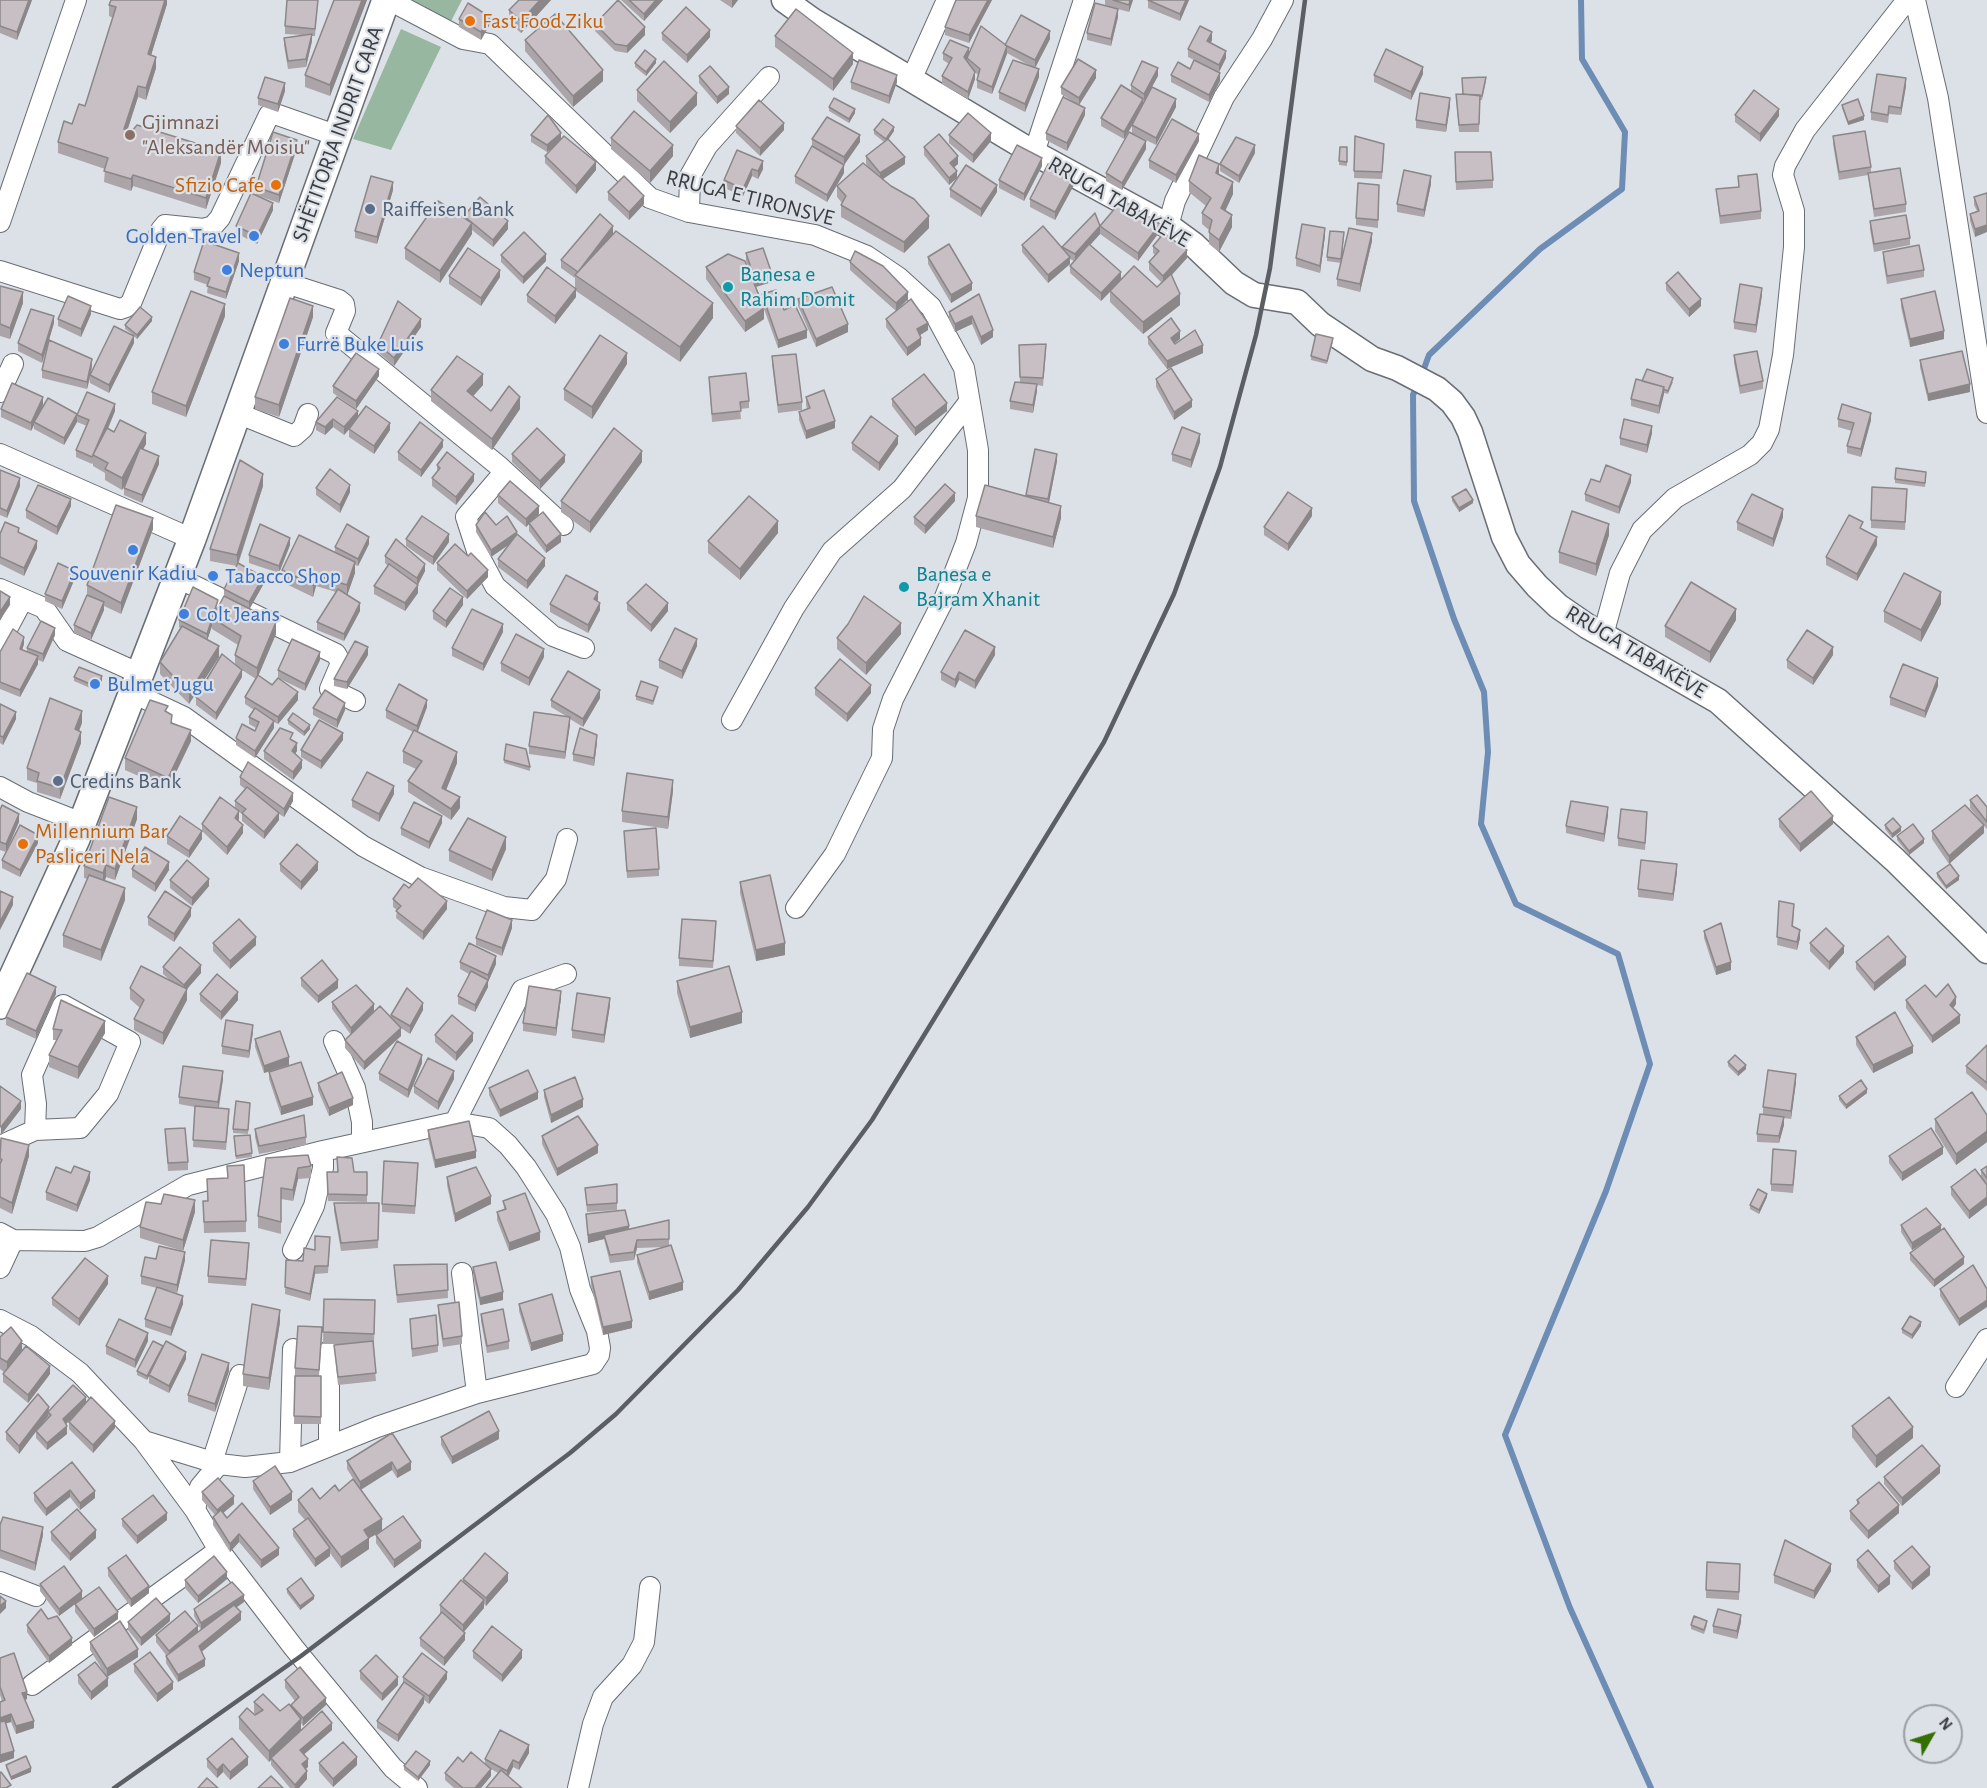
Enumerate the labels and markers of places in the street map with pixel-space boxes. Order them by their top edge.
place label: Fast Food Ziku [482,8,603,34]
marker: Fast Food Ziku [463,14,477,28]
place label: Gjimnazi "Aleksandër Moisiu" [142,109,310,160]
marker: Gjimnazi "Aleksandër Moisiu" [123,128,137,142]
place label: Sfizio Cafe [175,172,264,198]
marker: Sfizio Cafe [269,178,283,192]
place label: Raiffeisen Bank [382,196,514,222]
marker: Raiffeisen Bank [363,202,377,216]
place label: Golden Travel [126,223,242,249]
marker: Golden Travel [247,229,261,243]
place label: Neptun [239,257,304,283]
place label: Banesa e Rahim Domit [740,261,855,312]
marker: Neptun [220,263,234,277]
marker: Banesa e Rahim Domit [721,280,735,294]
place label: Furrë Buke Luis [296,331,424,357]
marker: Furrë Buke Luis [277,337,291,351]
marker: Souvenir Kadiu [126,543,140,557]
place label: Souvenir Kadiu [69,560,197,586]
place label: Banesa e Bajram Xhanit [916,561,1040,612]
place label: Tabacco Shop [225,563,341,589]
marker: Tabacco Shop [206,569,220,583]
marker: Banesa e Bajram Xhanit [897,580,911,594]
place label: Colt Jeans [196,601,280,627]
marker: Colt Jeans [177,607,191,621]
place label: Bulmet Jugu [107,671,214,697]
marker: Bulmet Jugu [88,677,102,691]
place label: Credins Bank [70,768,181,794]
marker: Credins Bank [51,774,65,788]
place label: Millennium Bar Pasliceri Nela [35,818,168,870]
marker: Millennium Bar Pasliceri Nela [16,837,30,851]

